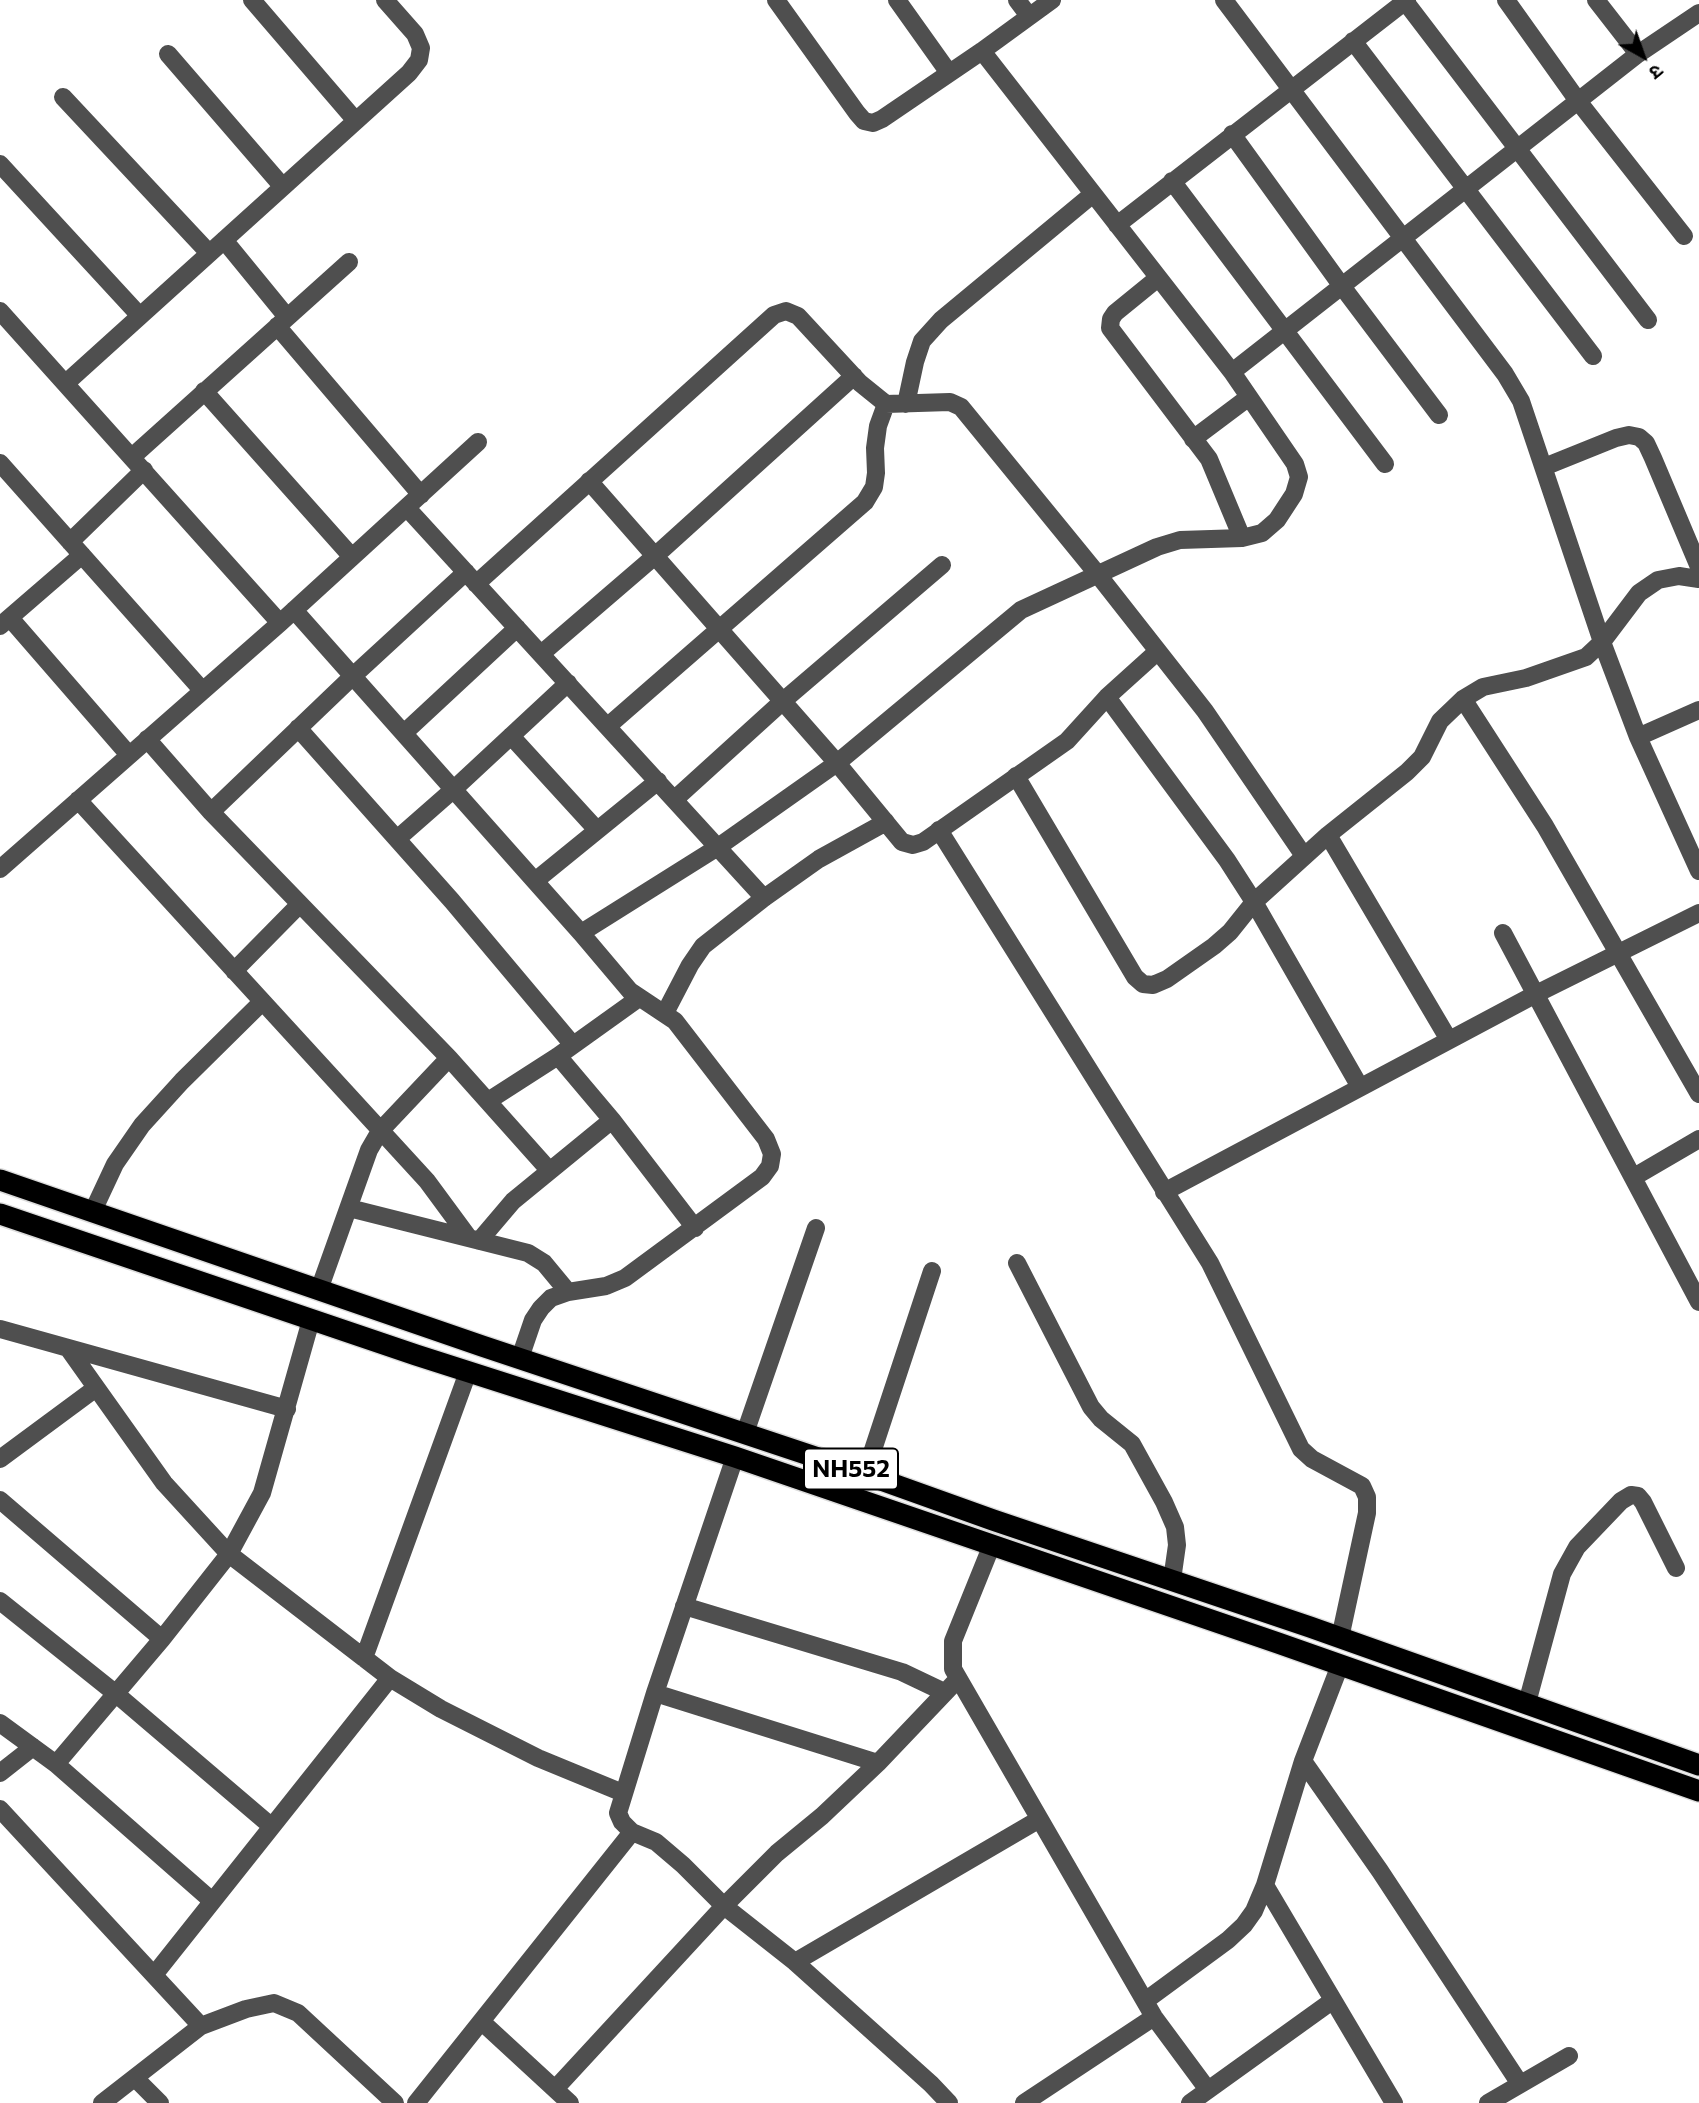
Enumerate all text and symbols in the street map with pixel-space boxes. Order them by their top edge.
north arrow [1608,21,1678,91]
text: उ [1645,60,1668,85]
road number: NH552 [804,1448,898,1490]

